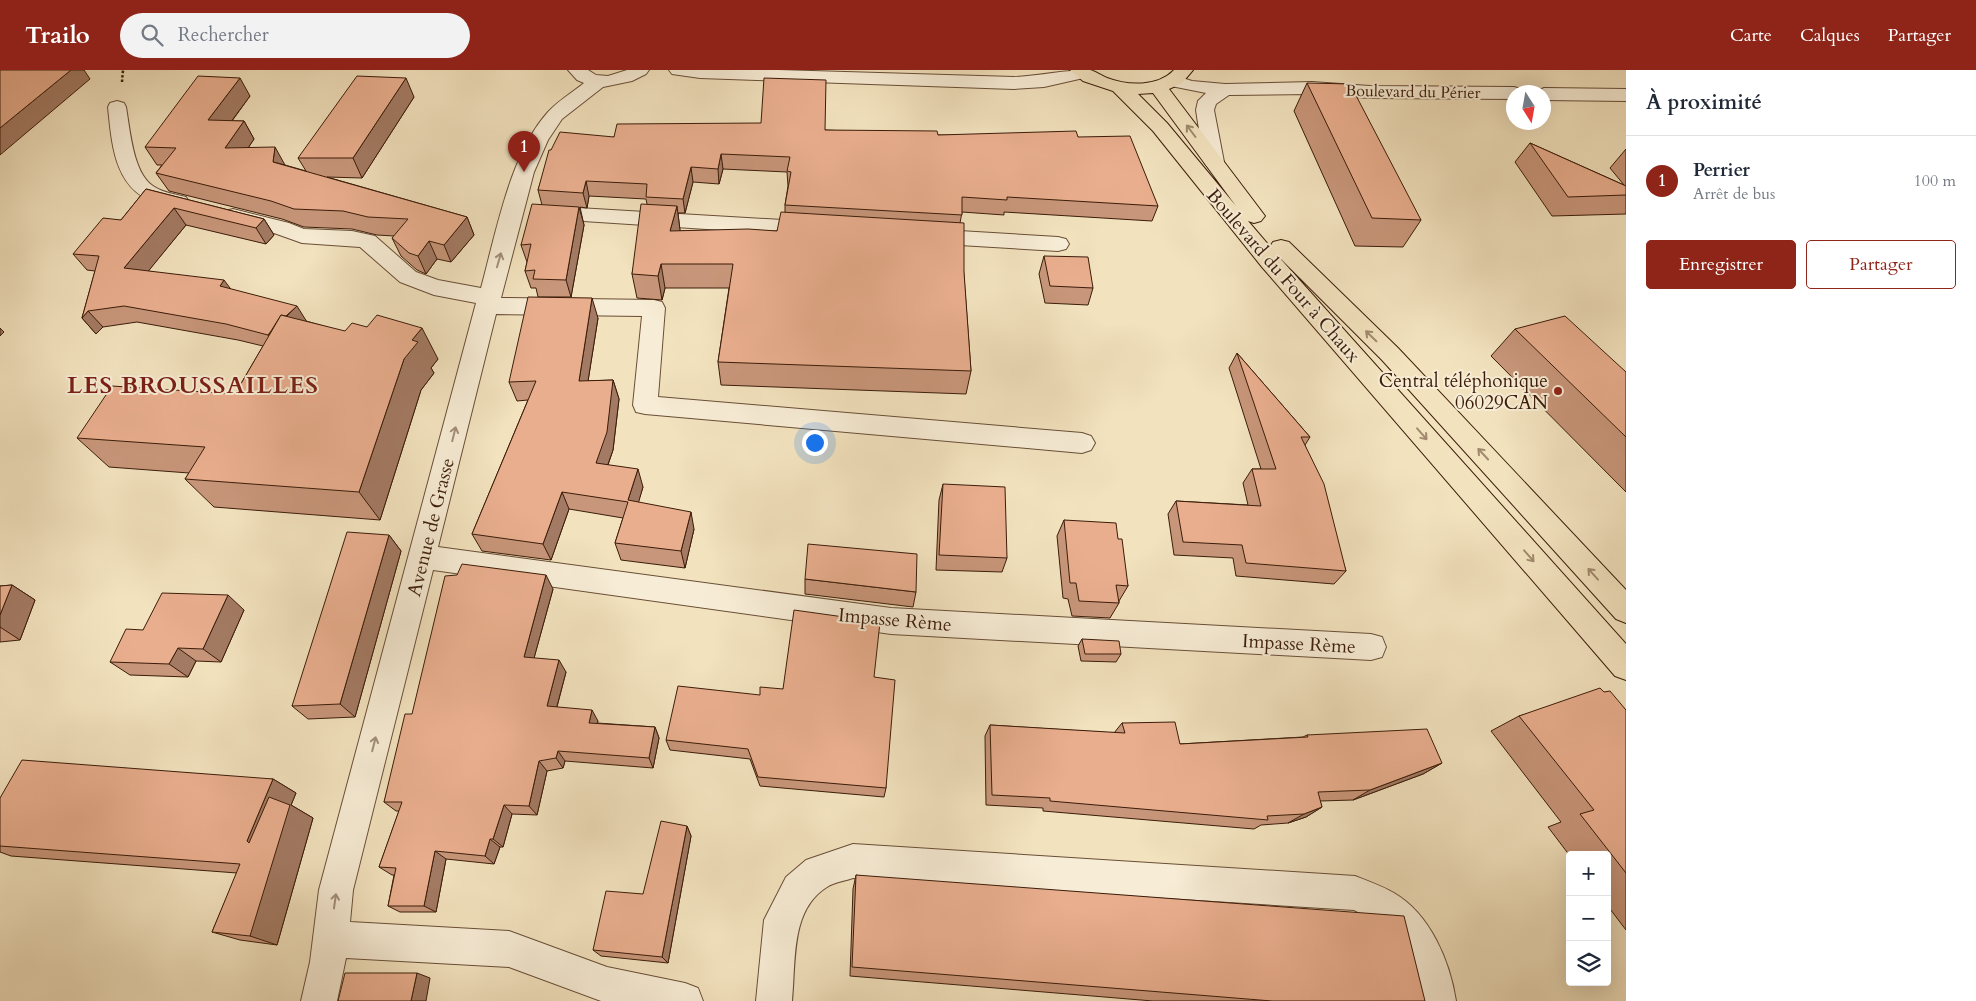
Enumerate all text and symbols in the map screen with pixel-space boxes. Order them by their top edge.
search box [120,13,470,58]
text: Trailo [25,19,90,52]
icon: search [138,21,166,49]
text: Rechercher [178,22,269,48]
text: Carte [1730,23,1772,48]
text: Calques [1800,23,1860,48]
text: Partager [1888,23,1951,48]
street label: Boulevard du Périer [1345,80,1481,104]
north arrow [1506,85,1551,130]
text: À proximité [1646,88,1762,117]
one-way arrow [1185,125,1196,138]
pin: 1 [508,131,540,172]
text: Perrier [1693,157,1750,183]
text: 1 [1658,170,1666,192]
text: 100 m [1914,170,1956,192]
street label: Boulevard du Four à Chaux [1200,183,1366,369]
text: Arrêt de bus [1693,183,1775,205]
button: Enregistrer [1646,240,1796,289]
button: Partager [1806,240,1956,289]
one-way arrow [495,252,505,268]
one-way arrow [1365,330,1378,342]
place label: Central téléphonique 06029CAN [1379,368,1548,416]
district label: LES BROUSSAILLES [67,369,319,402]
marker: Central téléphonique 06029CAN [1552,385,1564,397]
one-way arrow [449,426,459,442]
one-way arrow [1416,427,1427,440]
your location [802,430,828,456]
one-way arrow [1477,448,1489,461]
street label: Avenue de Grasse [401,455,461,599]
one-way arrow [1523,550,1535,563]
one-way arrow [1587,567,1599,580]
street label: Impasse Rème [837,602,953,638]
street label: Impasse Rème [1241,628,1356,660]
one-way arrow [370,736,379,752]
map controls [1566,851,1611,986]
button: + [1566,851,1611,896]
one-way arrow [330,894,340,910]
button: − [1566,896,1611,941]
button: layers [1566,941,1611,986]

